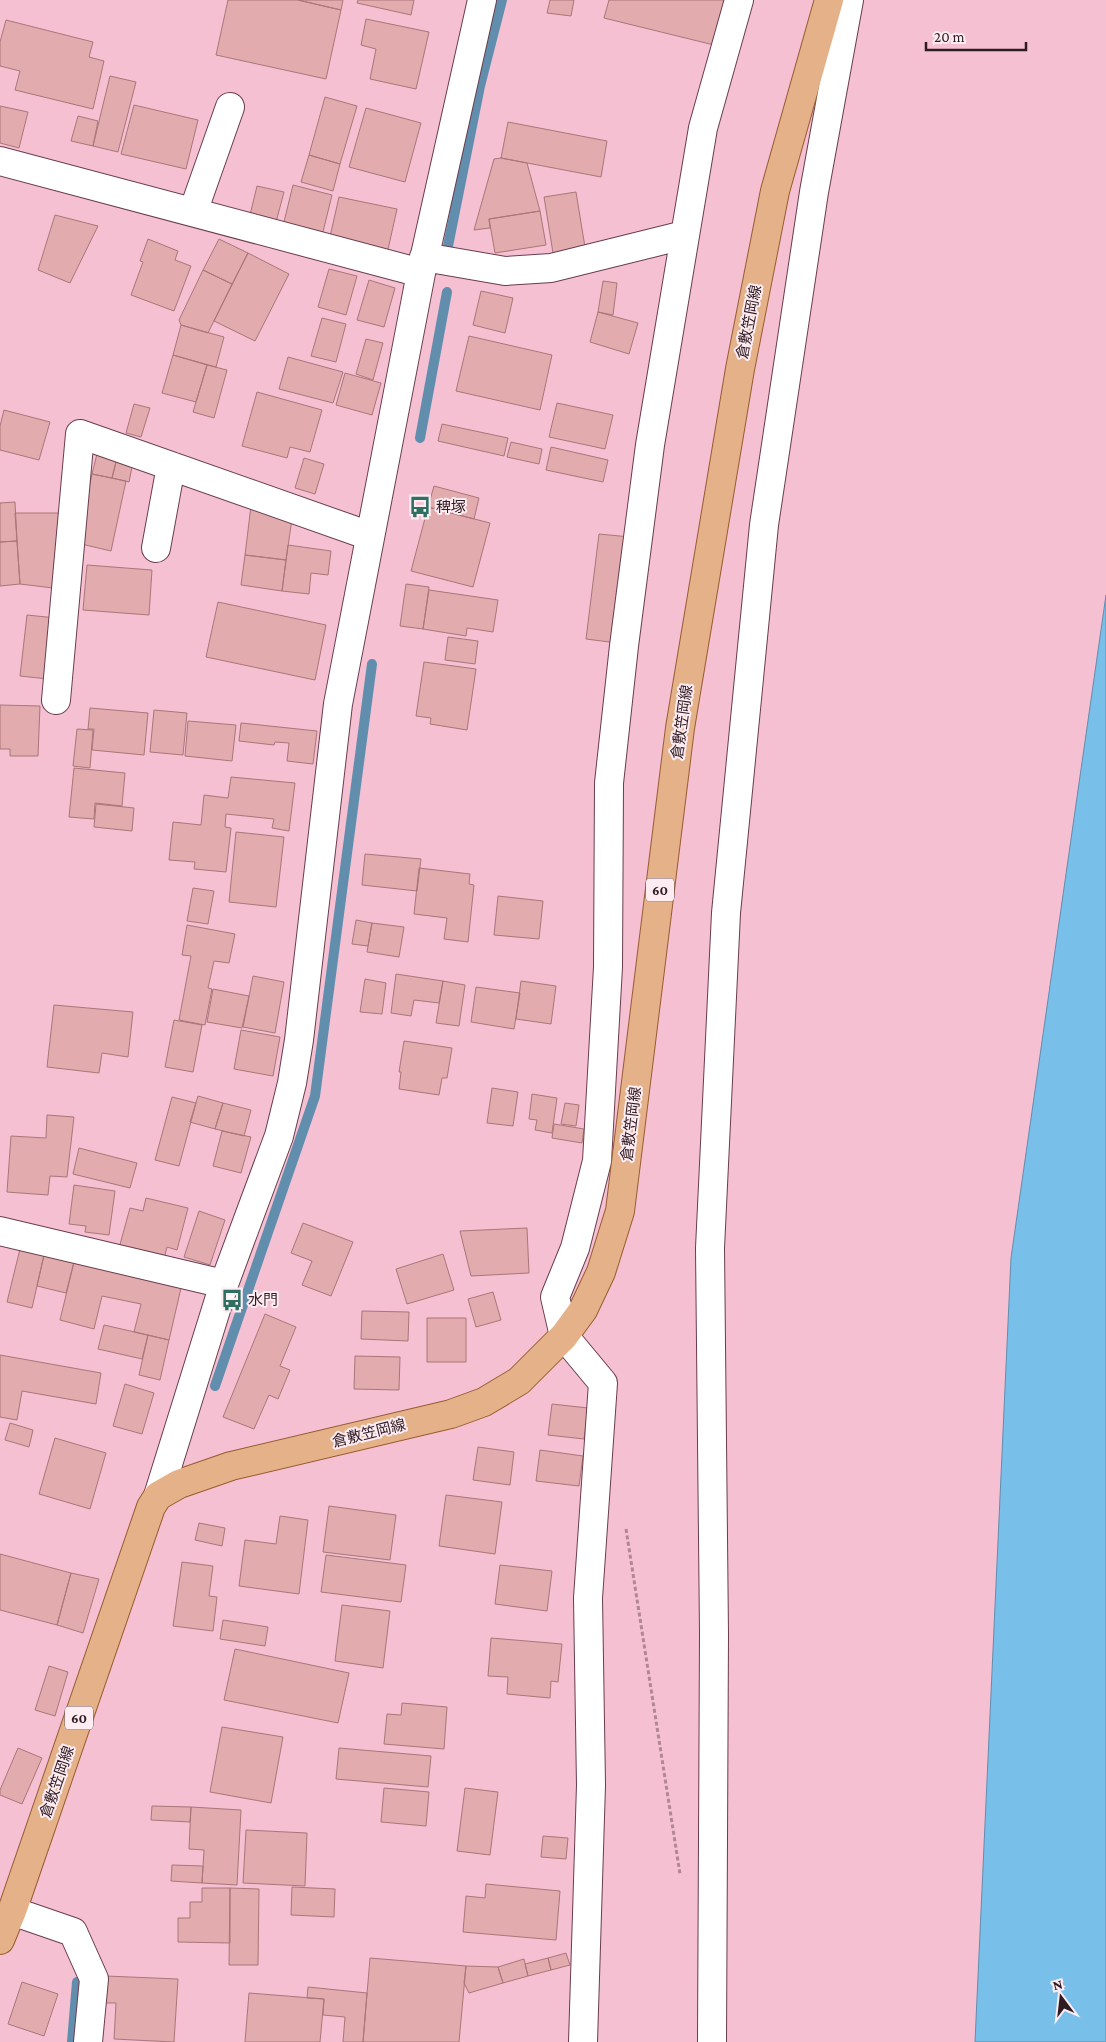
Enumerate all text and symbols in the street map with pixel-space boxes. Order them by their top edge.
scale bar [926,20,1026,52]
text: 20 m [934,29,965,45]
street label: 倉敷笠岡線 [733,283,764,360]
bus stop icon: 稗塚 [407,494,433,520]
place label: 稗塚 [436,499,466,515]
street label: 倉敷笠岡線 [668,684,695,760]
road number: 60 [646,878,674,902]
street label: 倉敷笠岡線 [617,1086,644,1162]
bus stop icon: 水門 [219,1287,245,1313]
place label: 水門 [248,1292,278,1308]
street label: 倉敷笠岡線 [330,1415,407,1450]
road number: 60 [65,1706,93,1730]
street label: 倉敷笠岡線 [36,1744,77,1820]
north arrow [1036,1972,1086,2022]
text: N [1051,1975,1065,1993]

